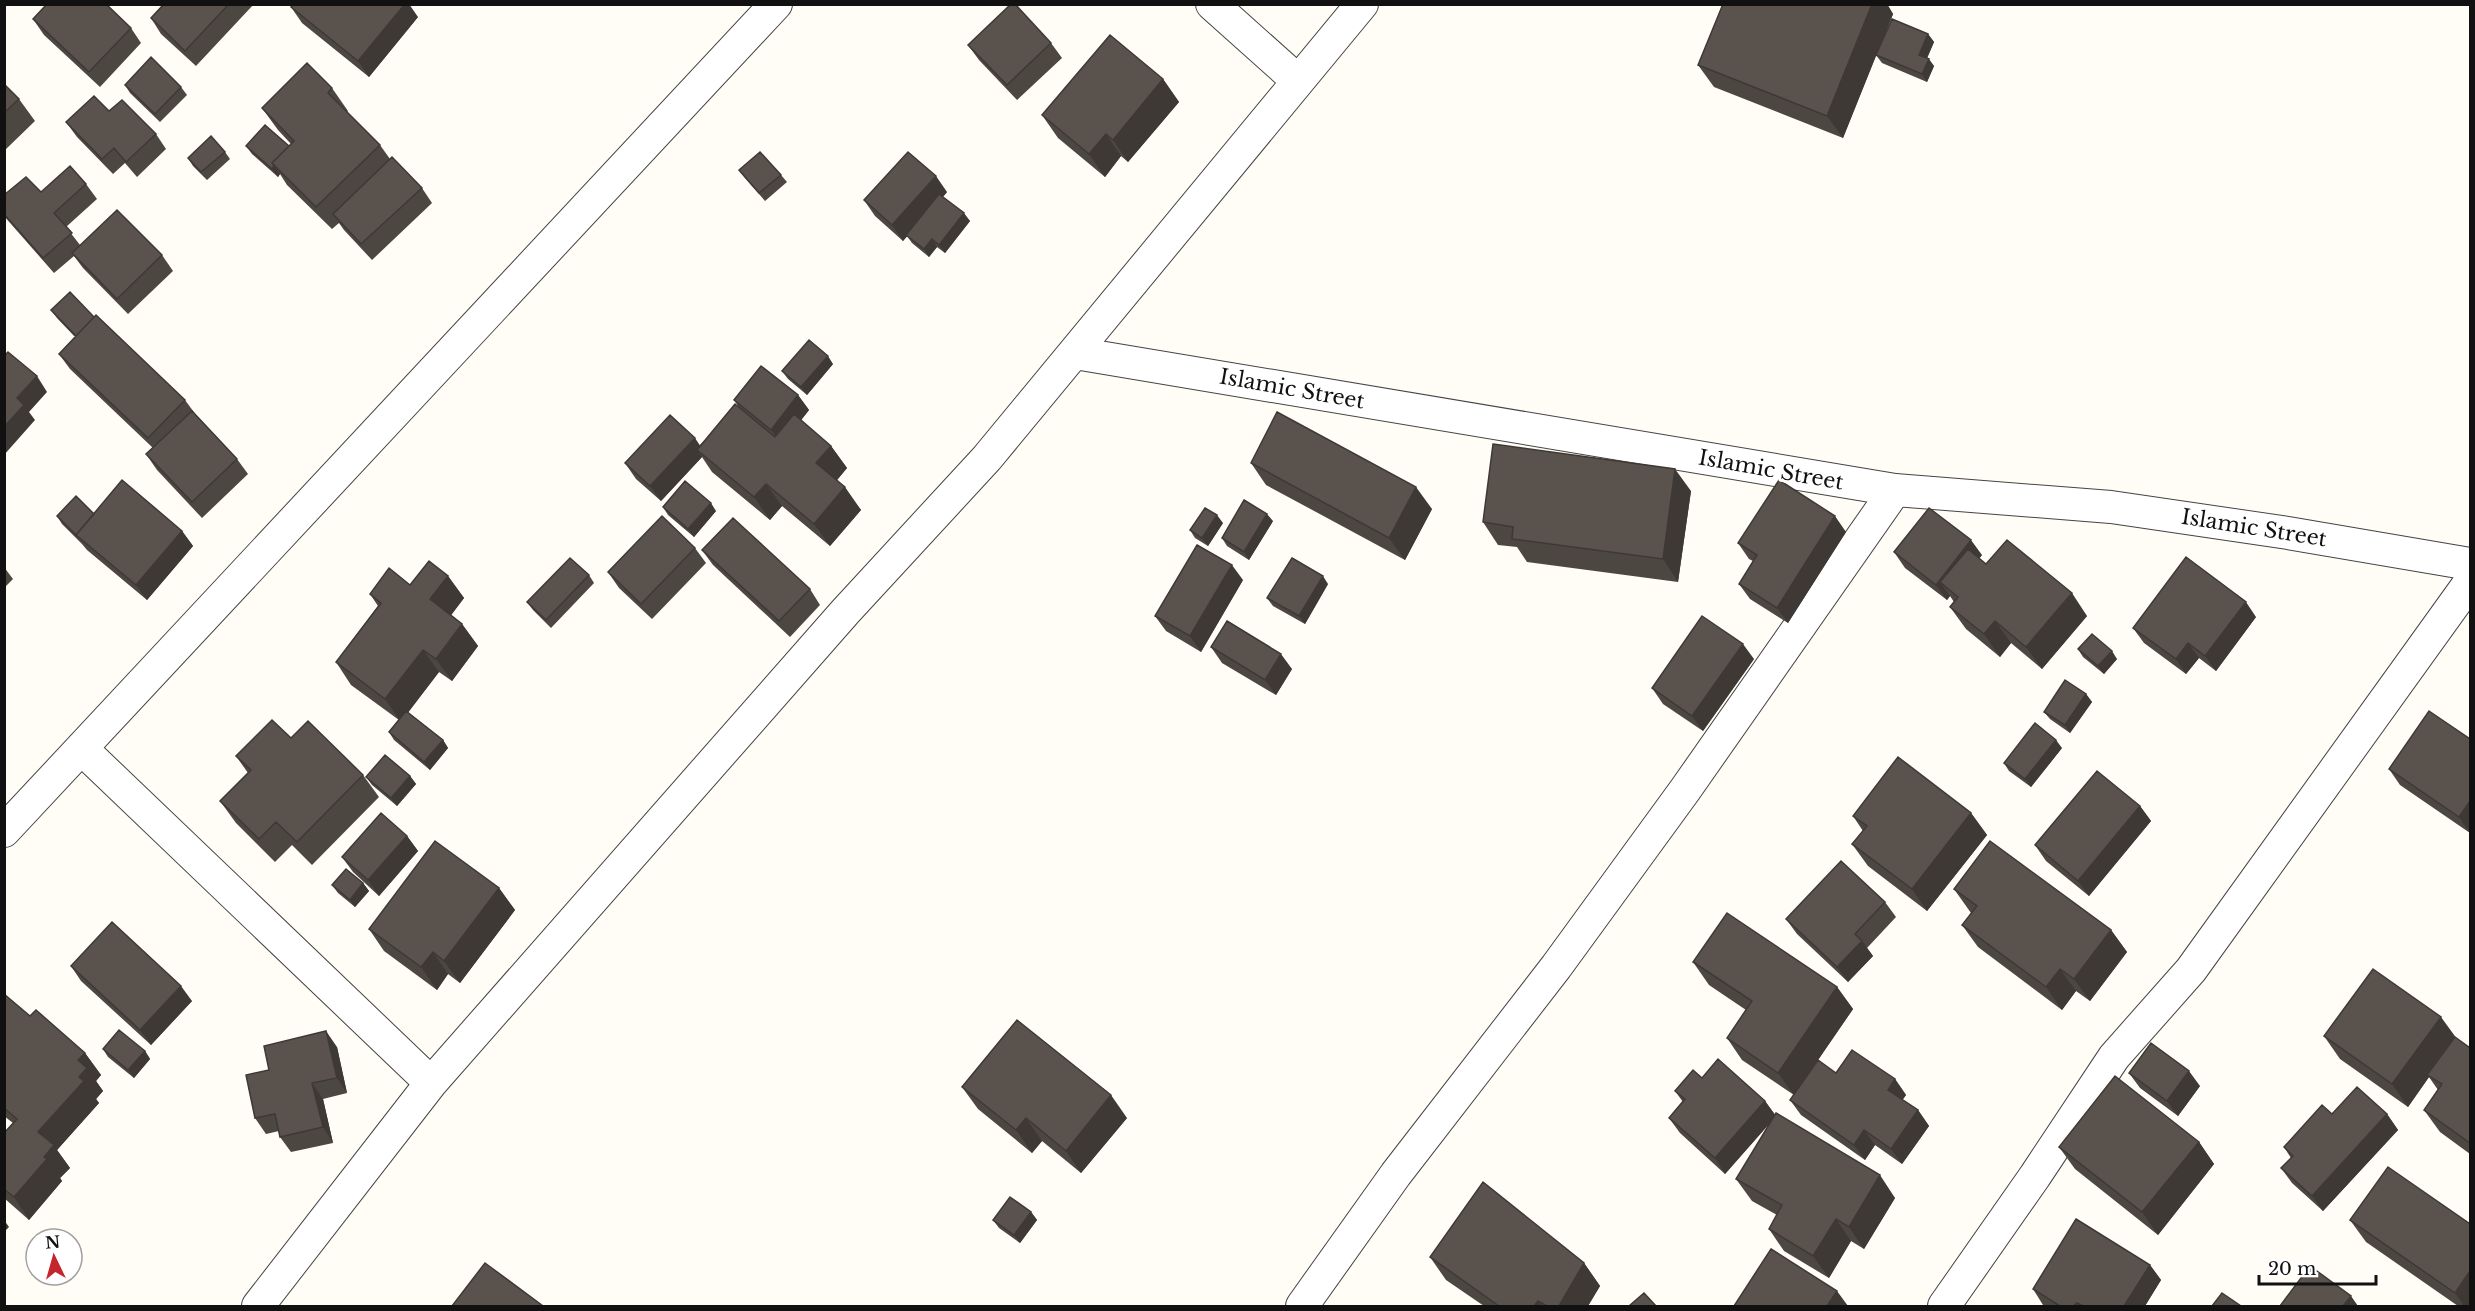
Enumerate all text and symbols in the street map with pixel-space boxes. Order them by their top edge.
street label: Islamic Street [1217,363,1367,415]
street label: Islamic Street [1696,444,1846,496]
street label: Islamic Street [2179,504,2329,552]
north arrow [24,1227,84,1287]
text: N [44,1231,61,1253]
scale bar [2259,1248,2376,1286]
text: 20 m [2268,1258,2316,1280]

